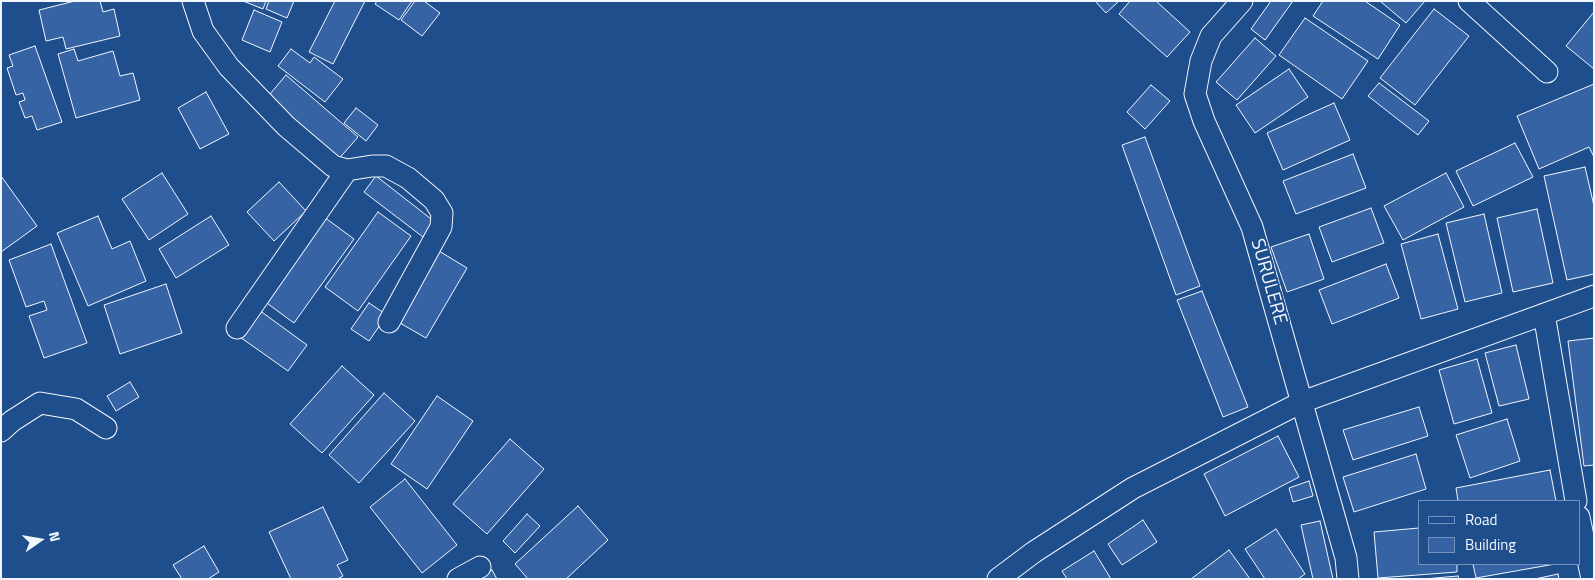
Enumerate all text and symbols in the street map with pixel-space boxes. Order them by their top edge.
street label: SURULERE [1245,236,1291,328]
legend [1418,500,1580,565]
text: Road [1465,508,1497,531]
north arrow [15,515,65,565]
text: N [44,529,66,544]
text: Building [1465,533,1516,556]

